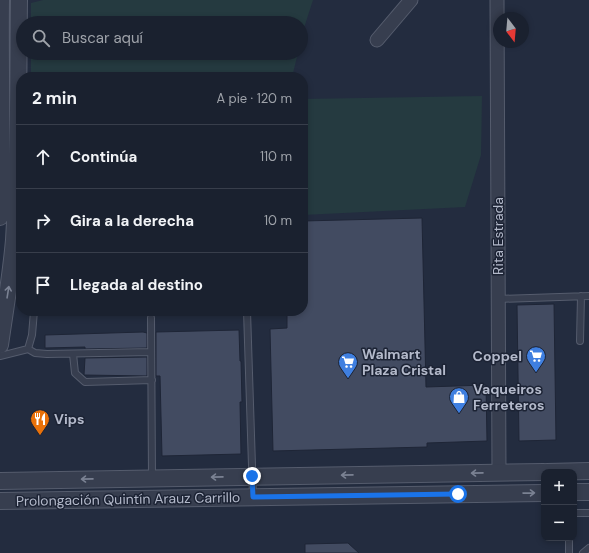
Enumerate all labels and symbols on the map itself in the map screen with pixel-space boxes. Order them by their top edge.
north arrow [493,12,529,48]
street label: Rita Estrada [489,197,507,275]
one-way arrow [4,286,12,299]
place label: Walmart Plaza Cristal [362,345,446,379]
supermarket icon: Coppel [525,345,547,373]
place label: Coppel [473,347,522,365]
supermarket icon: Walmart Plaza Cristal [337,351,359,379]
place label: Vaqueiros Ferreteros [473,380,544,414]
shop icon: Vaqueiros Ferreteros [448,386,470,414]
restaurant icon: Vips [29,408,51,436]
place label: Vips [54,410,84,428]
route end [243,467,261,485]
one-way arrow [471,469,484,477]
one-way arrow [341,471,354,479]
one-way arrow [211,473,224,481]
one-way arrow [81,475,94,483]
route start [449,485,467,503]
street label: Prolongación Quintín Arauz Carrillo [16,488,240,510]
one-way arrow [522,489,535,497]

